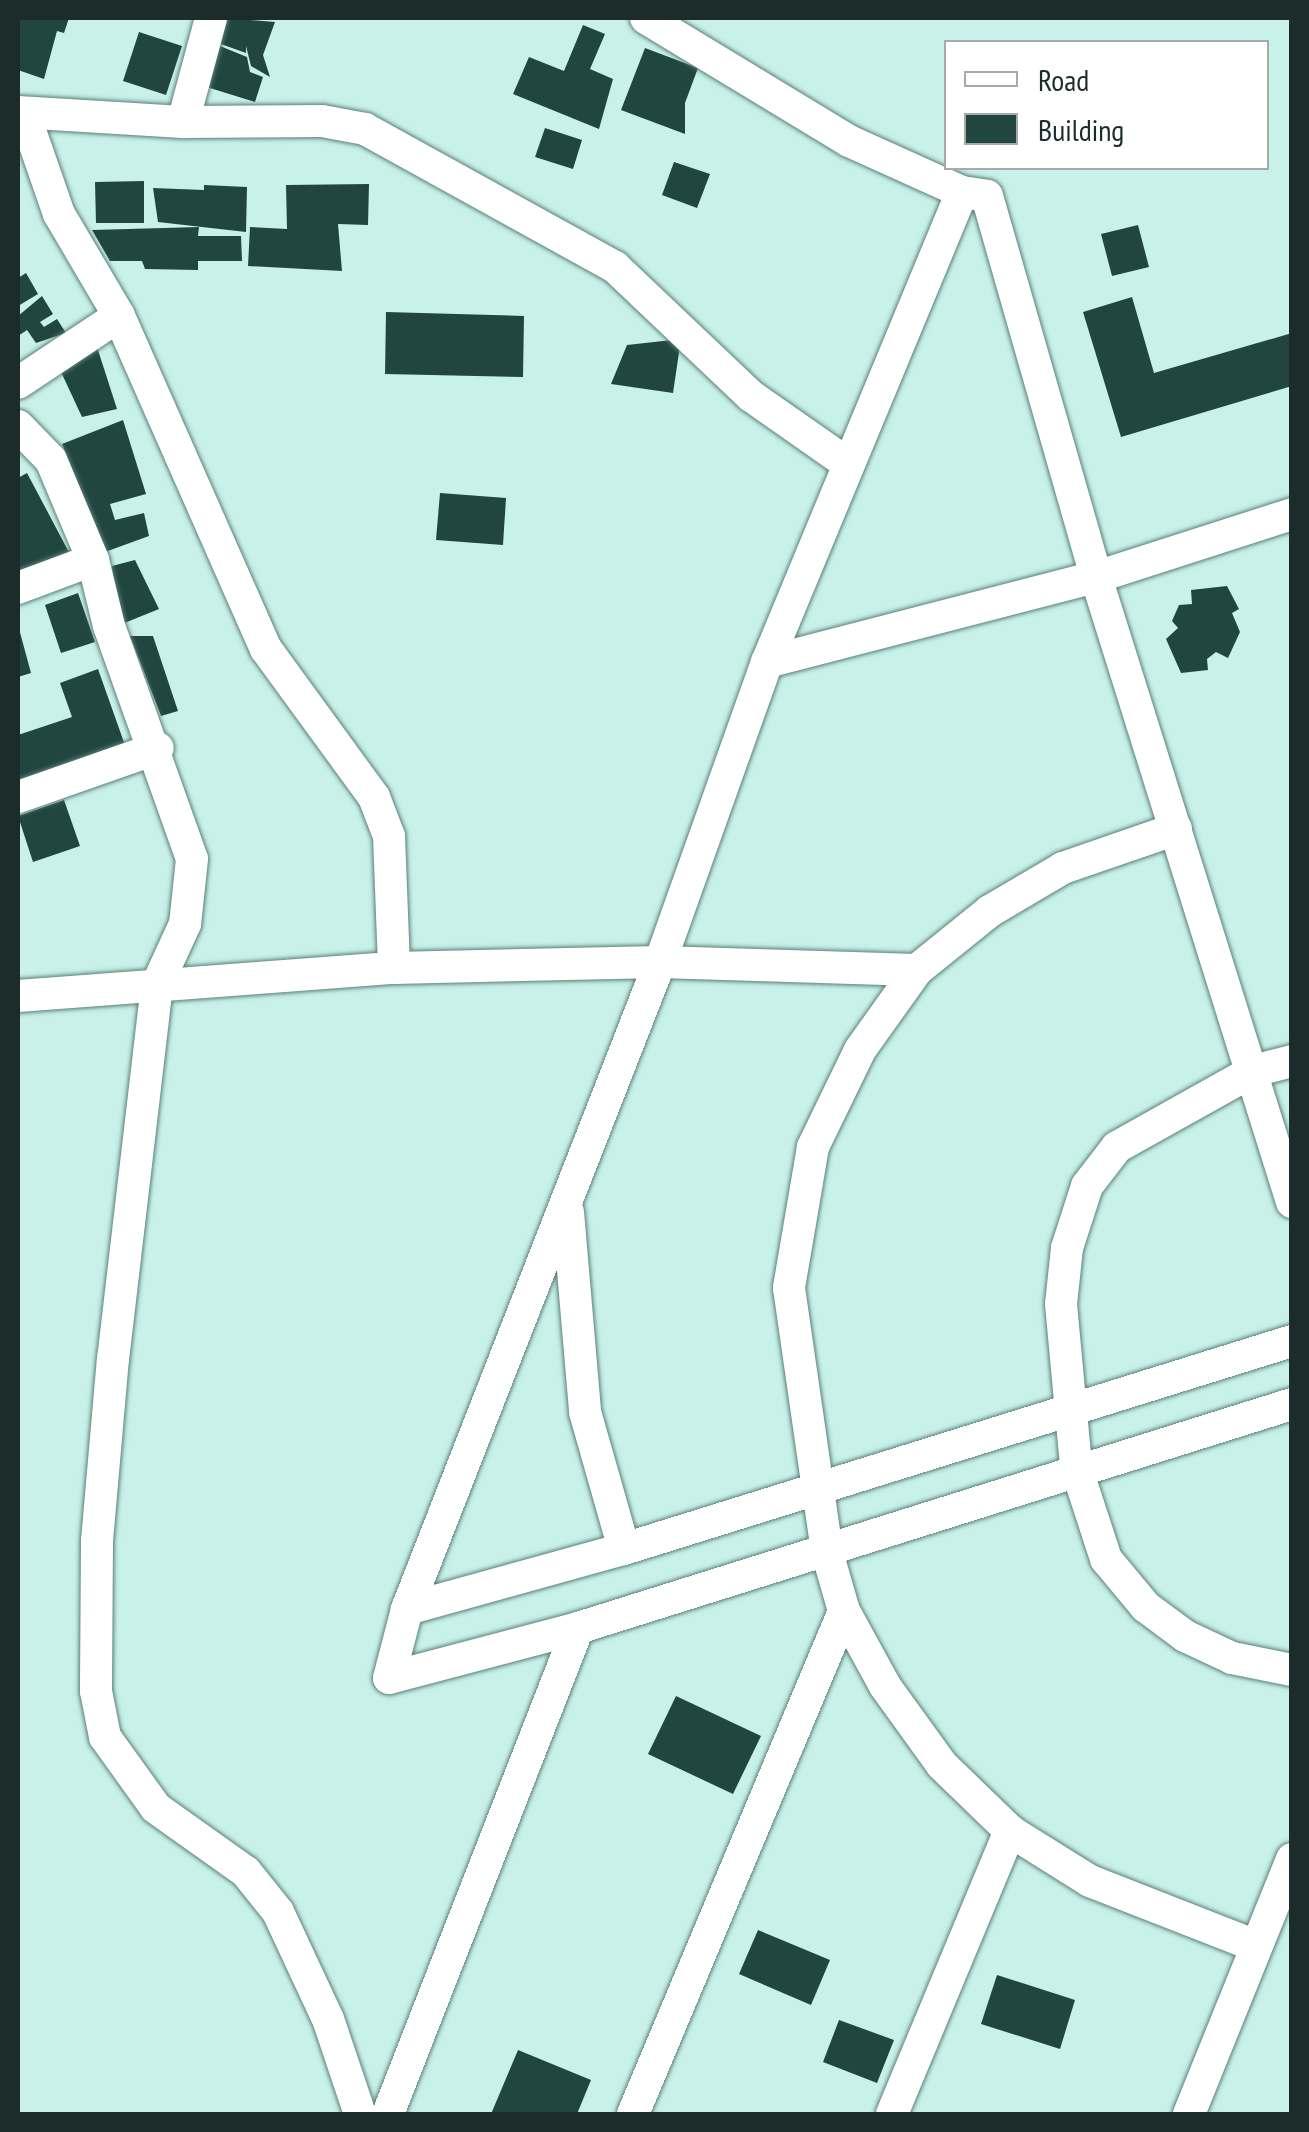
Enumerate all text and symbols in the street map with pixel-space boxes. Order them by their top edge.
legend [944,40,1269,170]
text: Road [1038,60,1089,99]
text: Building [1038,110,1124,149]

